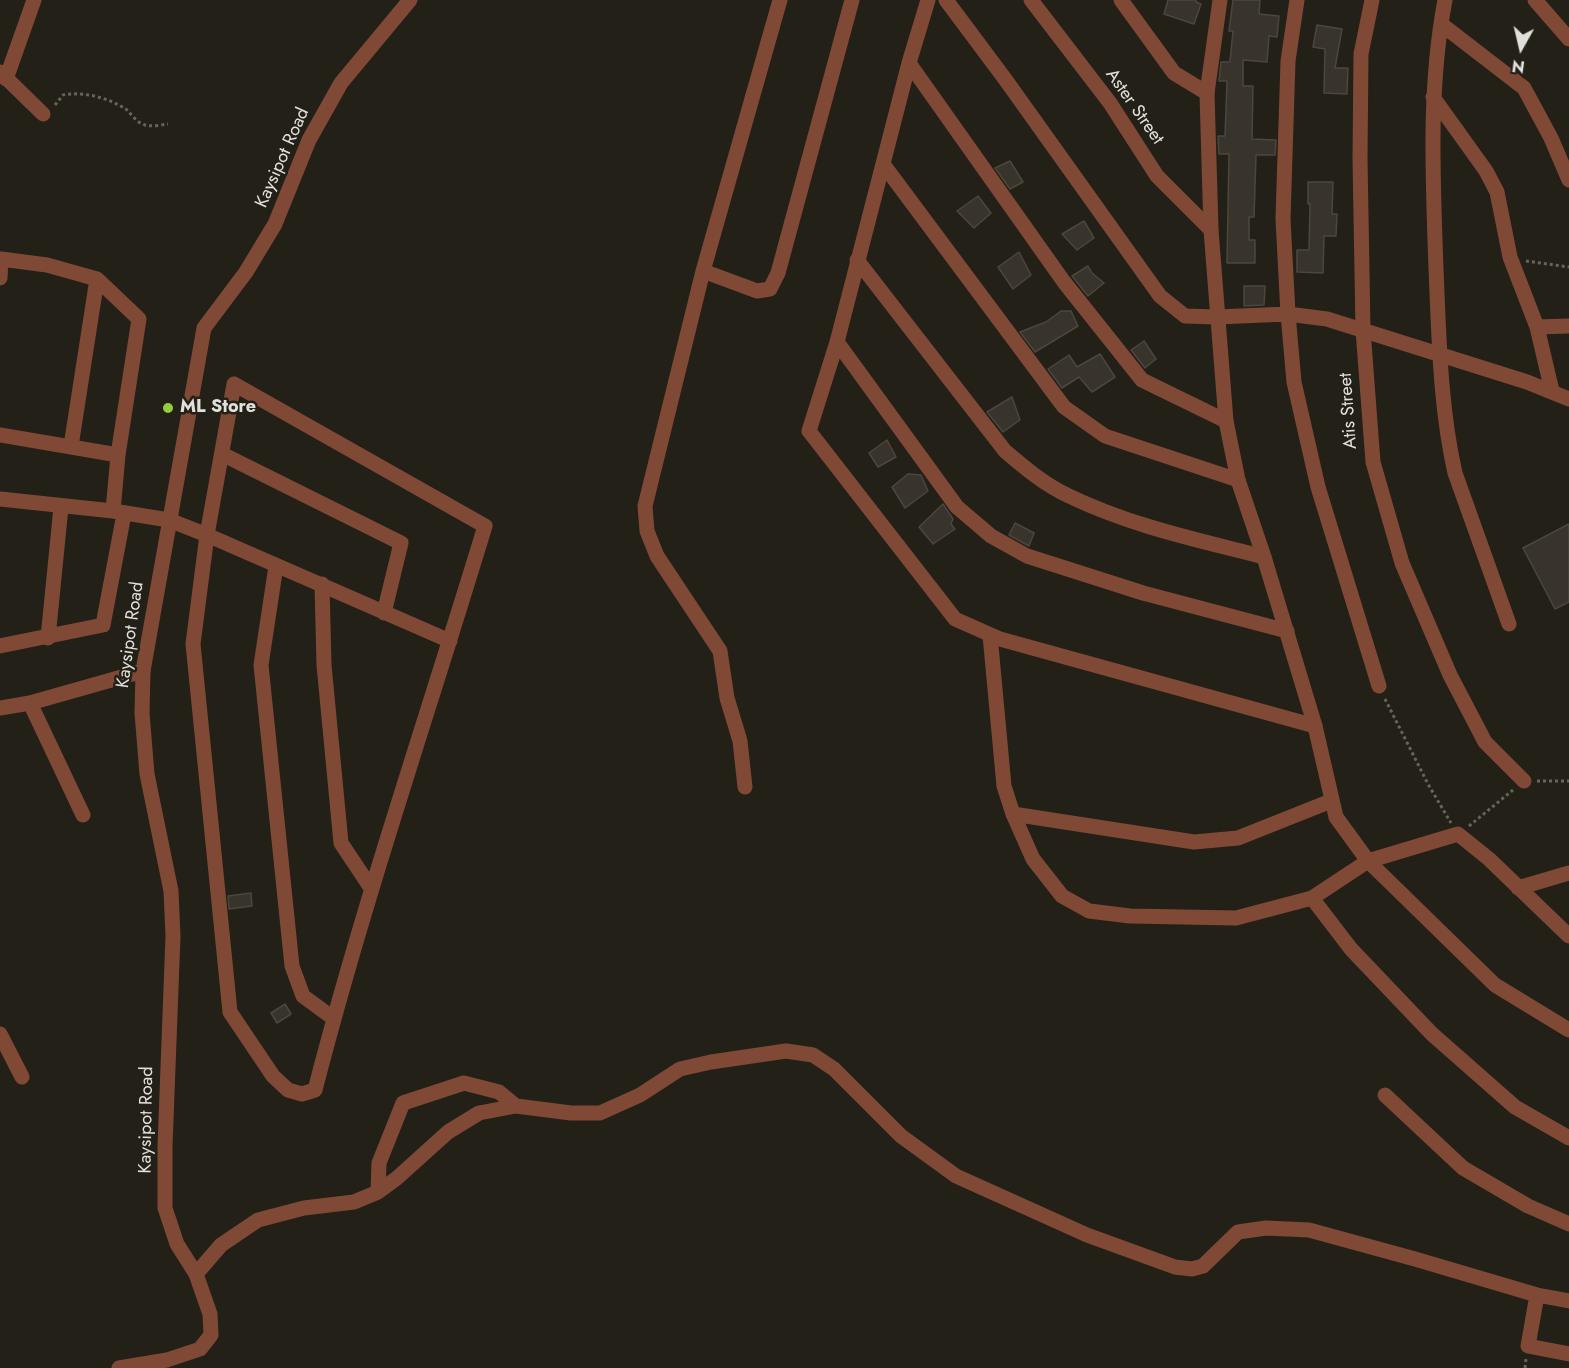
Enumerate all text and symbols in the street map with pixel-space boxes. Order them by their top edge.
north arrow [1491,18,1551,78]
text: N [1511,54,1526,79]
street label: Aster Street [1100,65,1168,149]
street label: Kaysipot Road [251,105,315,211]
street label: Atis Street [1336,372,1362,450]
place label: ML Store [180,397,256,419]
marker: ML Store [161,401,175,415]
street label: Kaysipot Road [113,580,149,690]
street label: Kaysipot Road [135,1066,159,1174]

